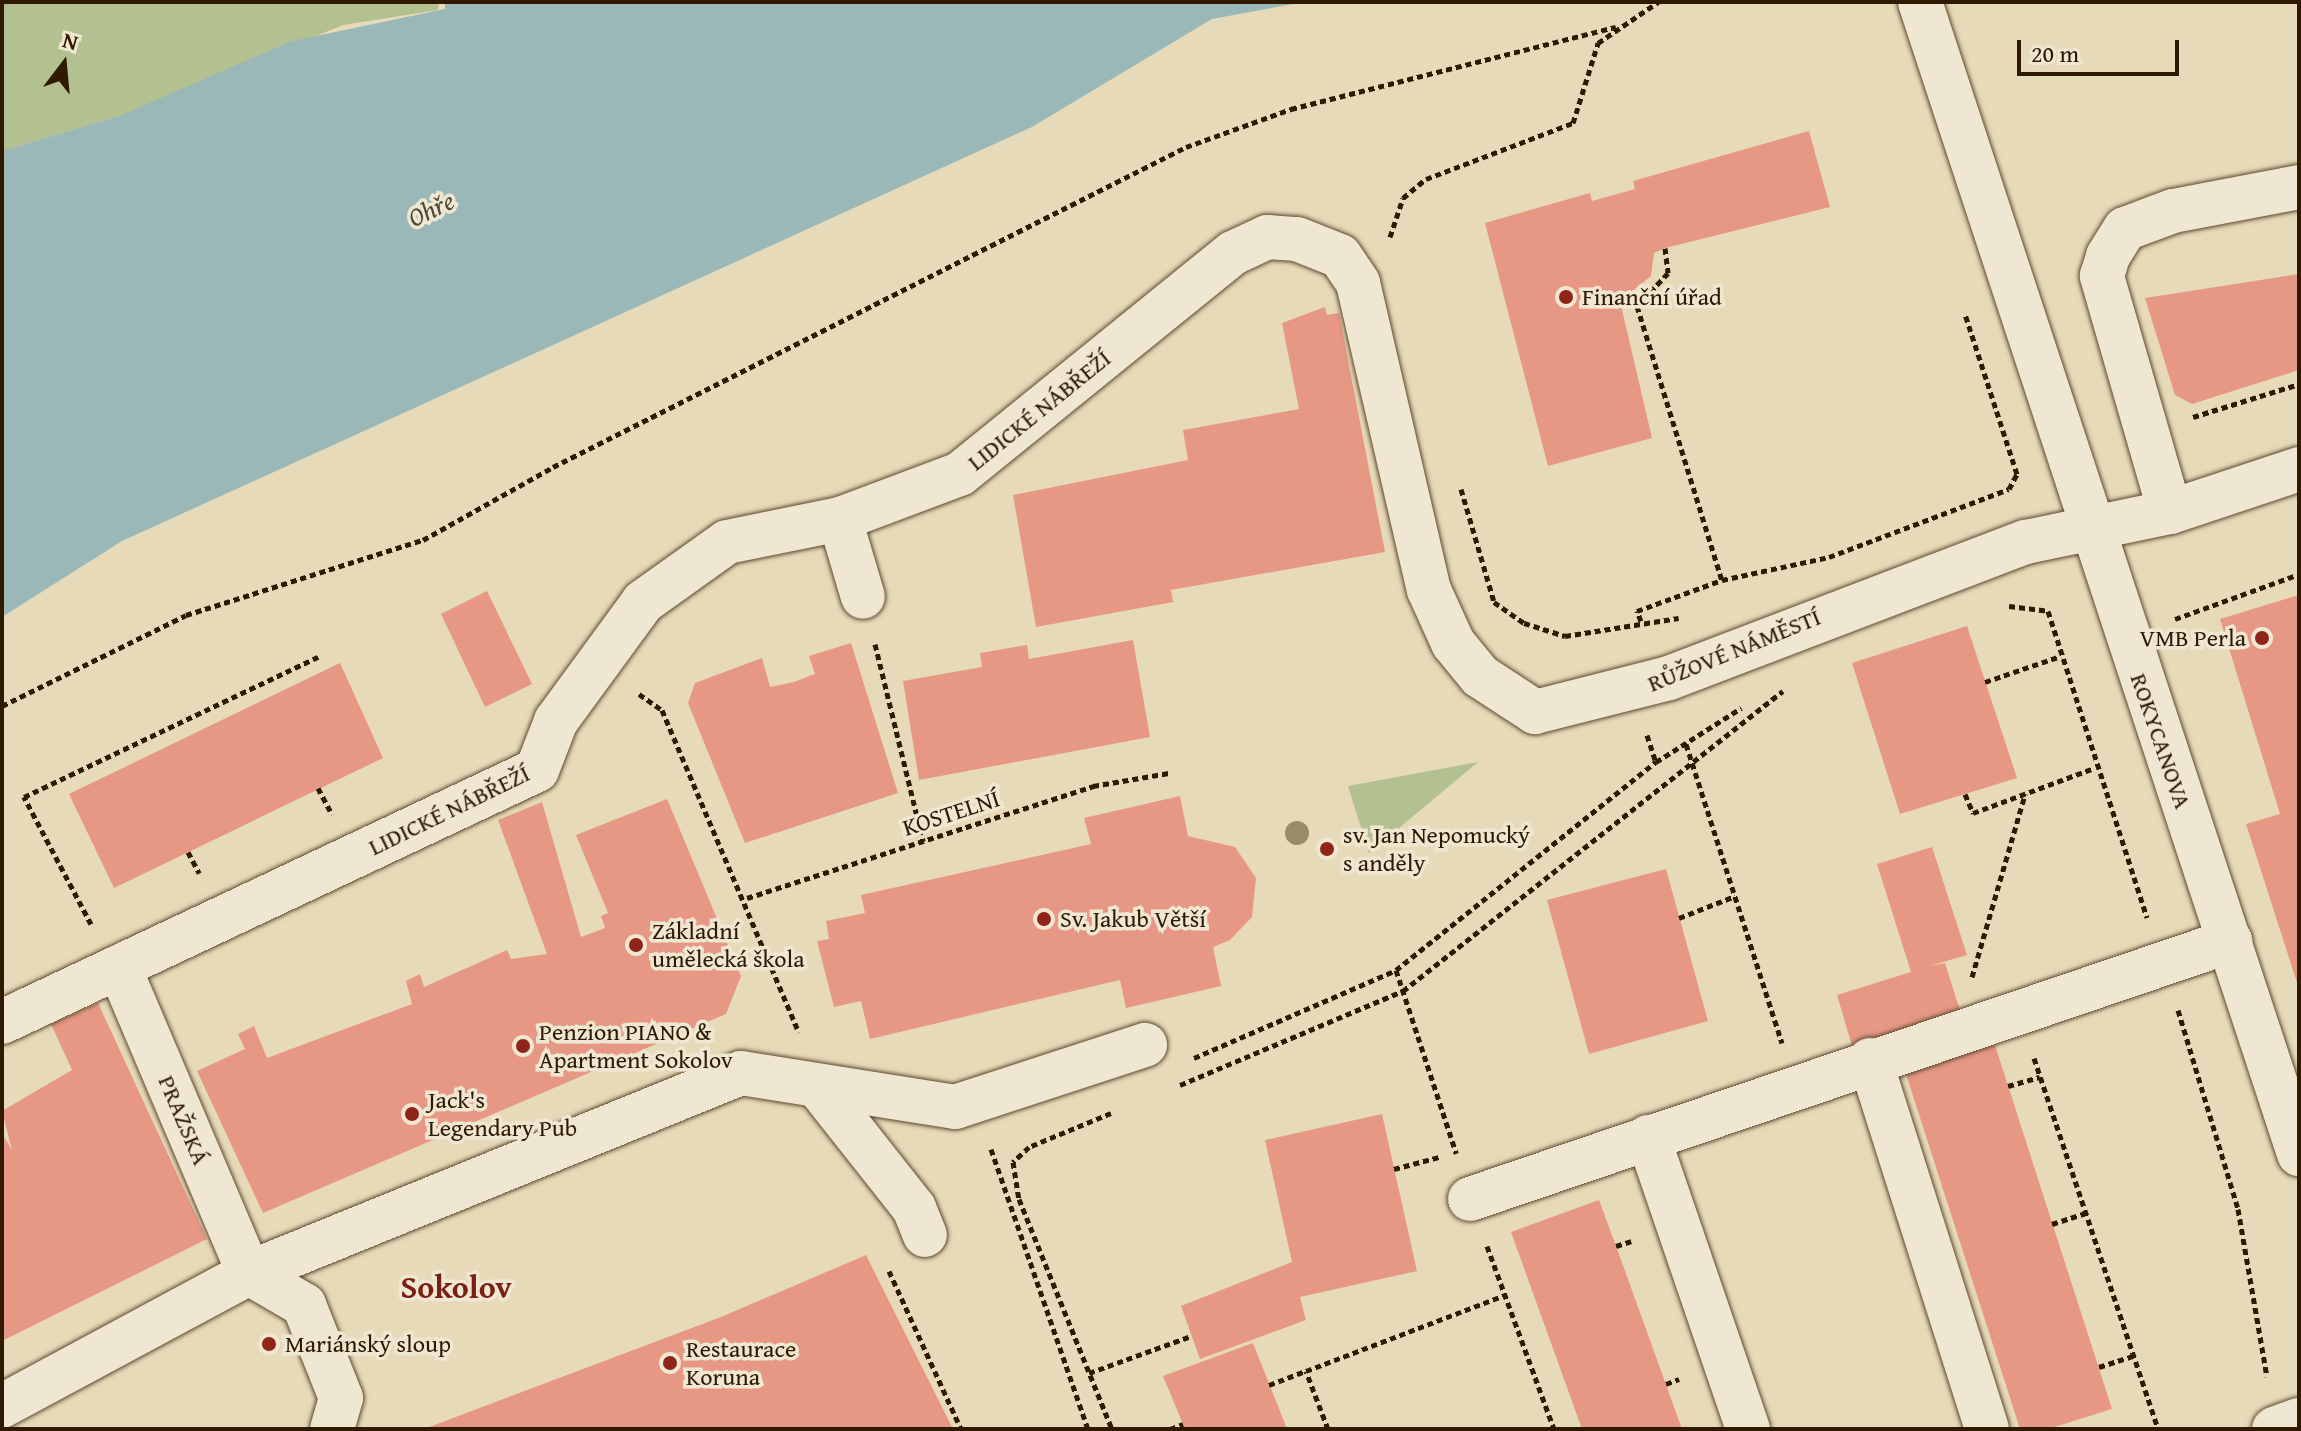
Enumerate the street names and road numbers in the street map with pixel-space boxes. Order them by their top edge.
street label: LIDICKÉ NÁBŘEŽÍ [962,344,1116,476]
street label: RŮŽOVÉ NÁMĚSTÍ [1643,602,1825,698]
street label: ROKYCANOVA [2124,669,2198,813]
street label: LIDICKÉ NÁBŘEŽÍ [364,759,534,861]
street label: KOSTELNÍ [899,784,1003,842]
street label: PRAŽSKÁ [152,1071,216,1169]

